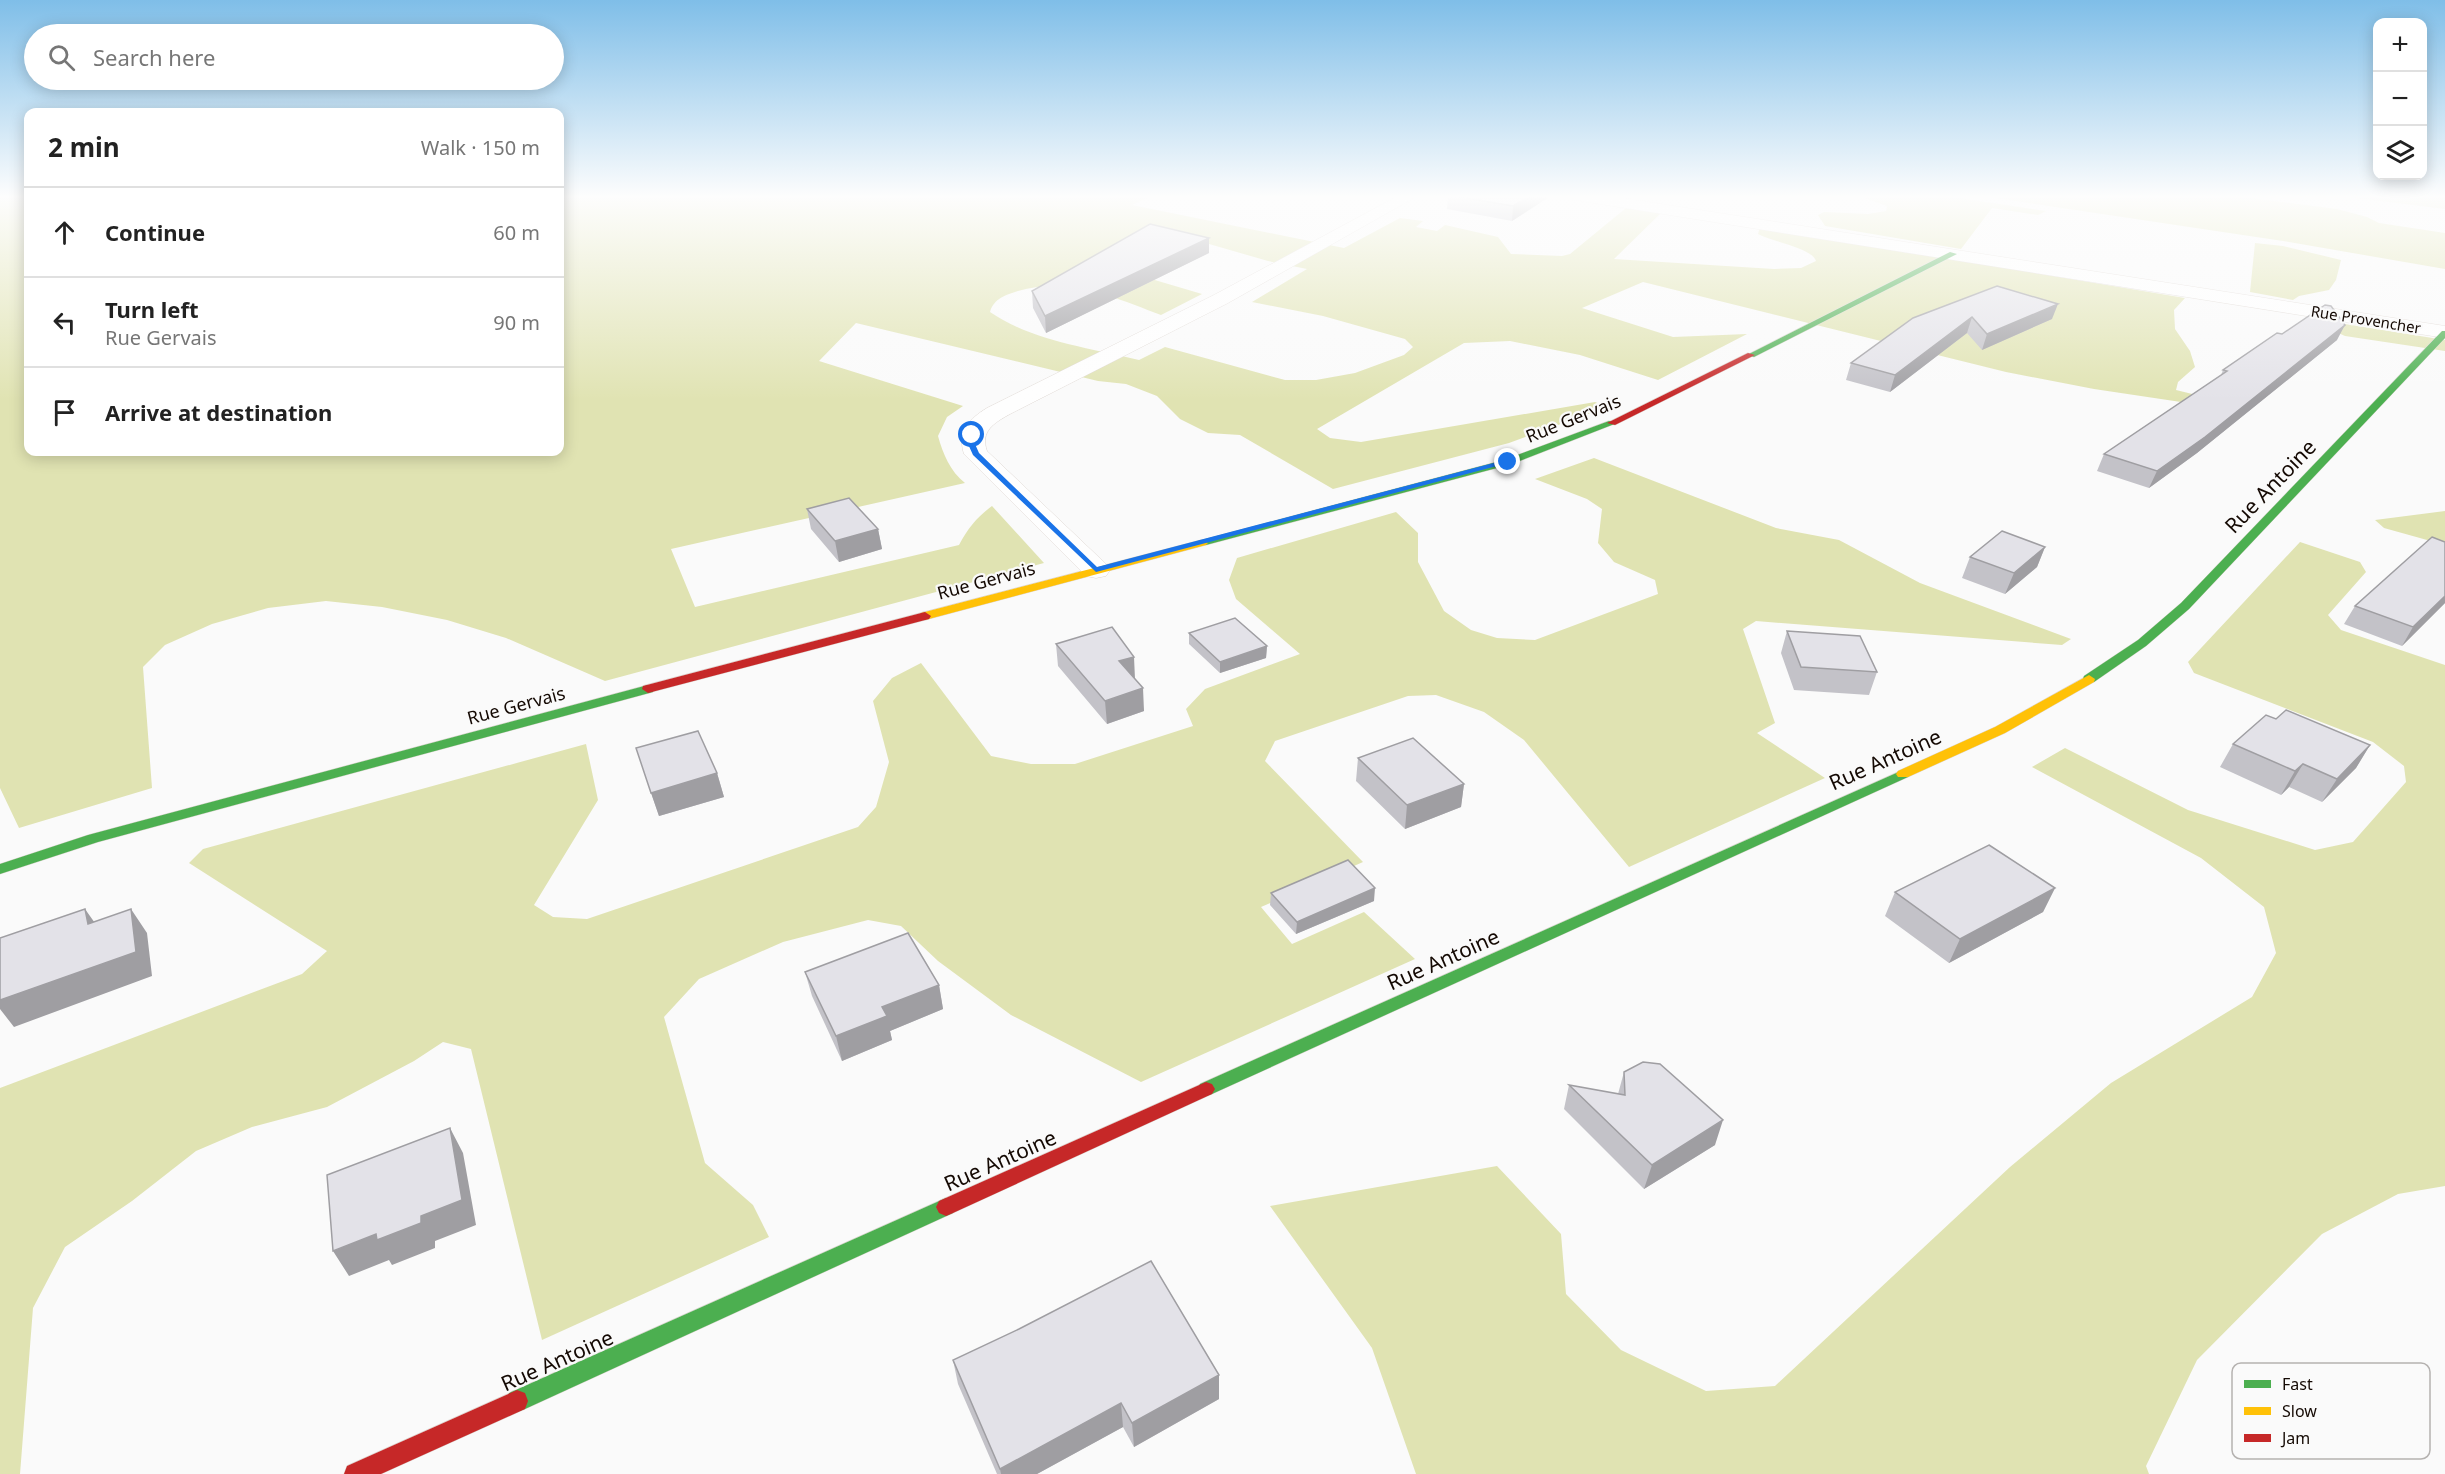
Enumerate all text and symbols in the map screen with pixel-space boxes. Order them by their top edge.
map controls [2373,18,2427,180]
button: + [2373,18,2427,72]
search box [24,24,564,90]
icon: search [45,41,78,74]
text: Search here [93,42,215,72]
button: − [2373,72,2427,126]
button: layers [2373,126,2427,180]
text: 2 min [48,129,120,165]
text: Walk · 150 m [421,134,540,161]
icon: ahead [48,216,81,249]
text: Continue [105,217,205,247]
text: 60 m [493,219,540,246]
text: Turn left [105,294,199,324]
street label: Rue Provencher [2310,300,2422,338]
icon: left [48,306,81,339]
text: 90 m [493,309,540,336]
text: Rue Gervais [105,324,217,351]
street label: Rue Gervais [1522,388,1624,448]
icon: arrive [48,396,81,429]
text: Arrive at destination [105,397,332,427]
route start [958,421,984,447]
street label: Rue Antoine [2218,433,2322,539]
route end [1494,448,1520,474]
street label: Rue Gervais [934,555,1038,605]
street label: Rue Gervais [464,680,568,730]
street label: Rue Antoine [1824,722,1946,796]
street label: Rue Antoine [1382,922,1504,996]
street label: Rue Antoine [939,1123,1061,1197]
street label: Rue Antoine [496,1323,618,1397]
legend [2232,1363,2430,1459]
text: Fast [2282,1373,2313,1395]
text: Slow [2282,1400,2317,1422]
text: Jam [2280,1427,2310,1449]

